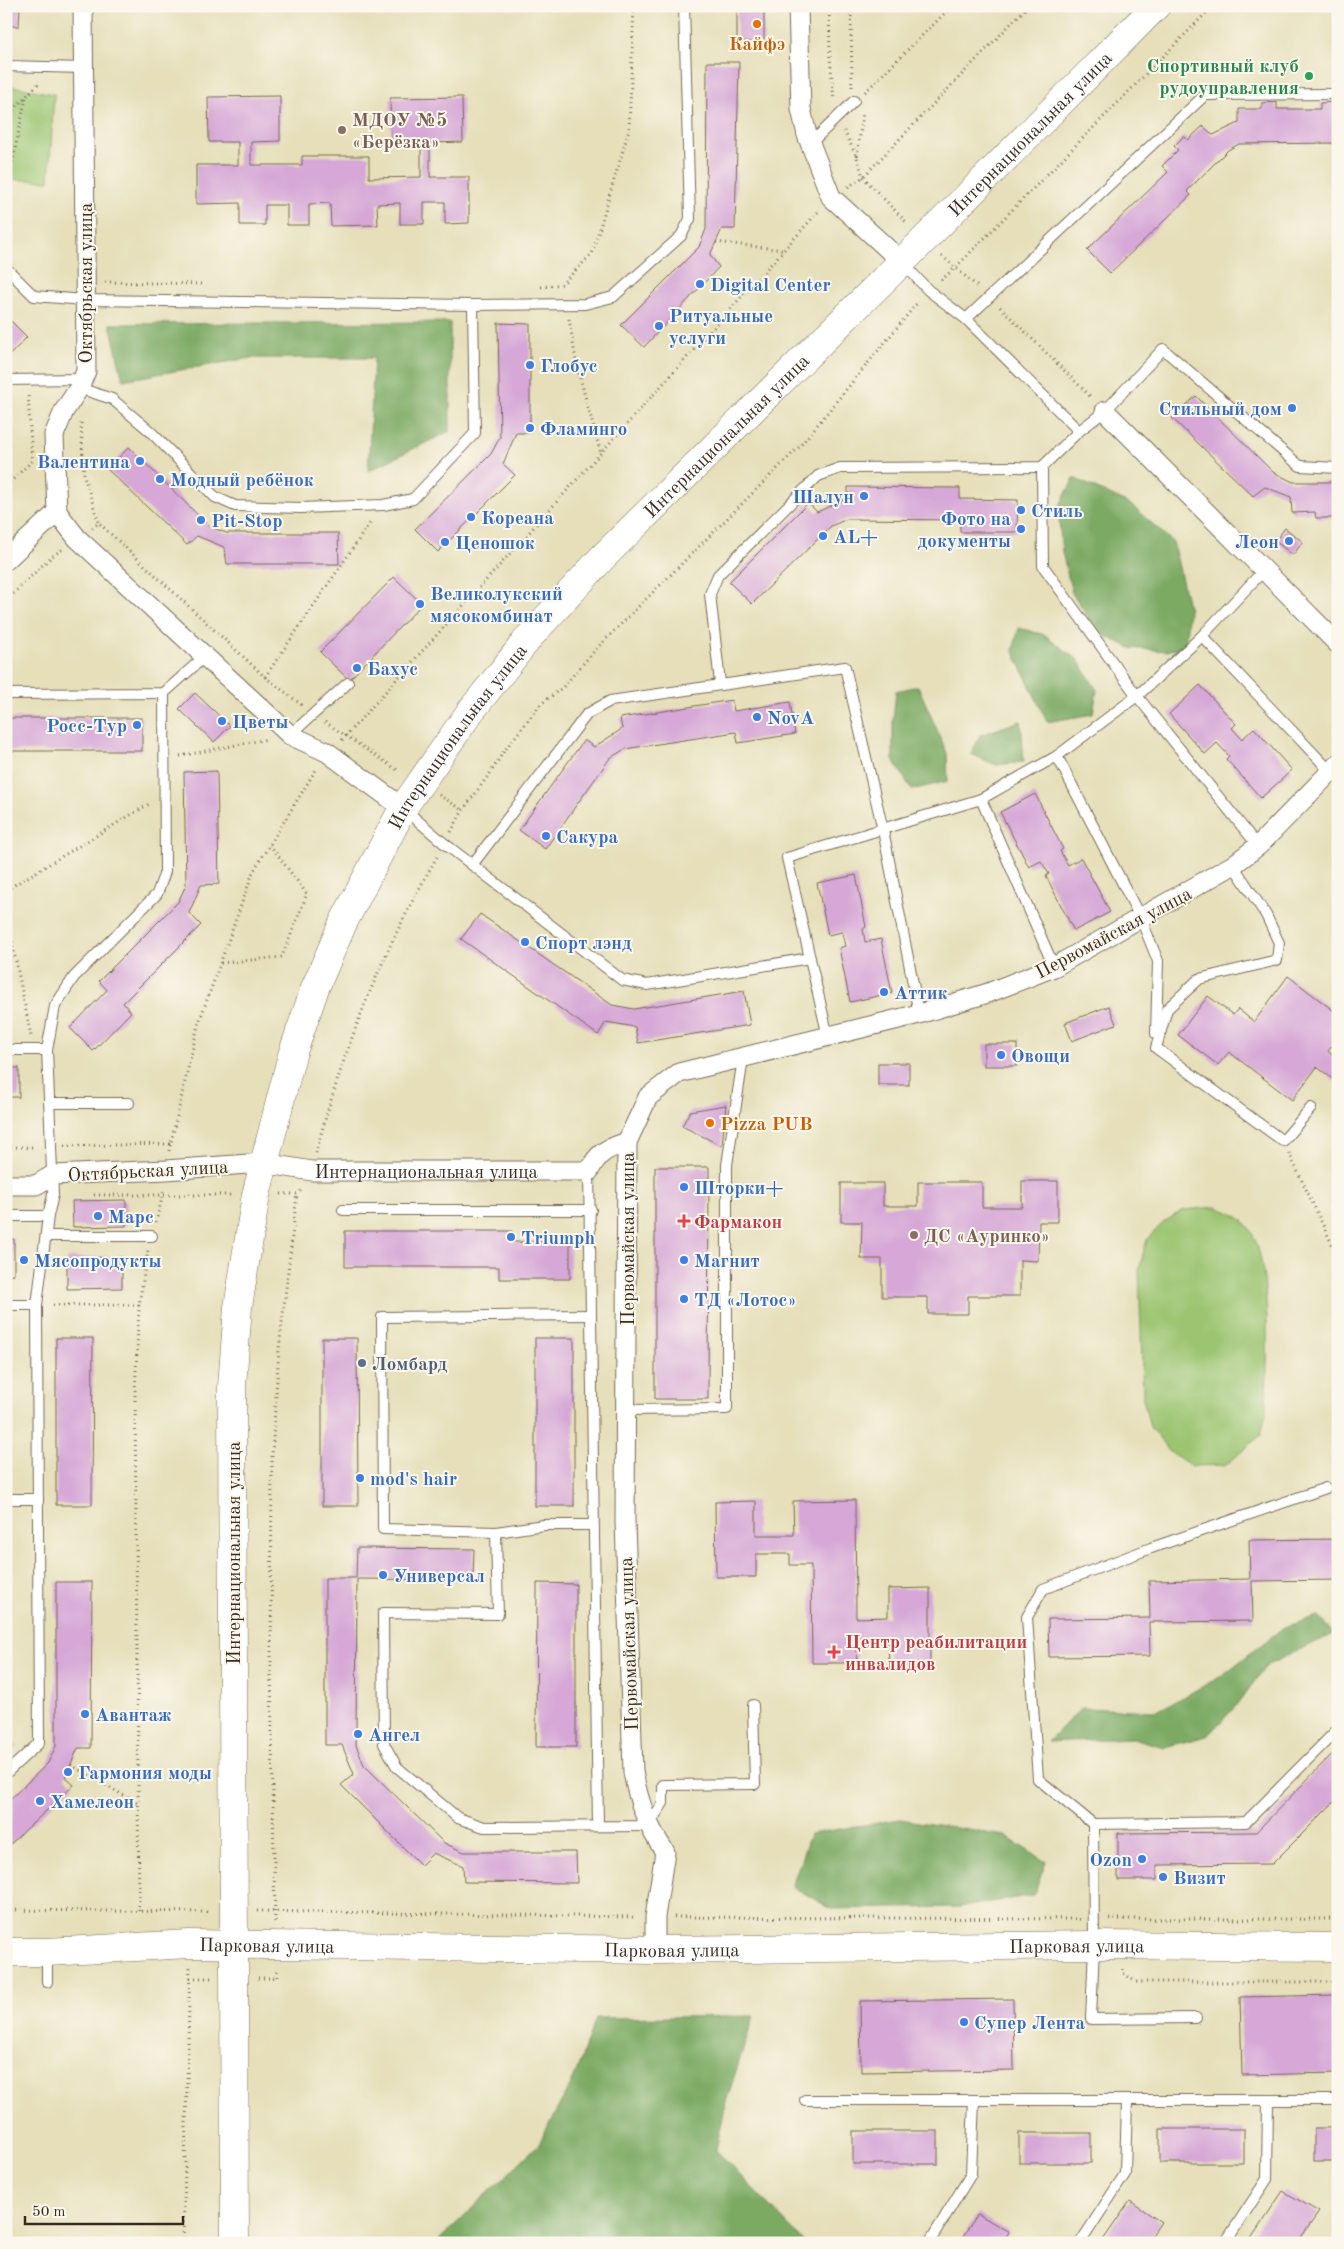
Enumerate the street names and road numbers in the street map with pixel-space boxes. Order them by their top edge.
street label: Интернациональная улица [946,49,1117,221]
street label: Октябрьская улица [78,202,97,363]
street label: Интернациональная улица [642,352,814,522]
street label: Интернациональная улица [386,641,532,833]
street label: Первомайская улица [1033,885,1196,983]
street label: Первомайская улица [620,1152,639,1326]
street label: Октябрьская улица [67,1159,230,1186]
street label: Интернациональная улица [315,1164,539,1183]
street label: Интернациональная улица [226,1441,245,1665]
street label: Первомайская улица [618,1556,643,1731]
street label: Парковая улица [199,1937,335,1958]
street label: Парковая улица [1009,1938,1145,1958]
street label: Парковая улица [604,1942,740,1962]

